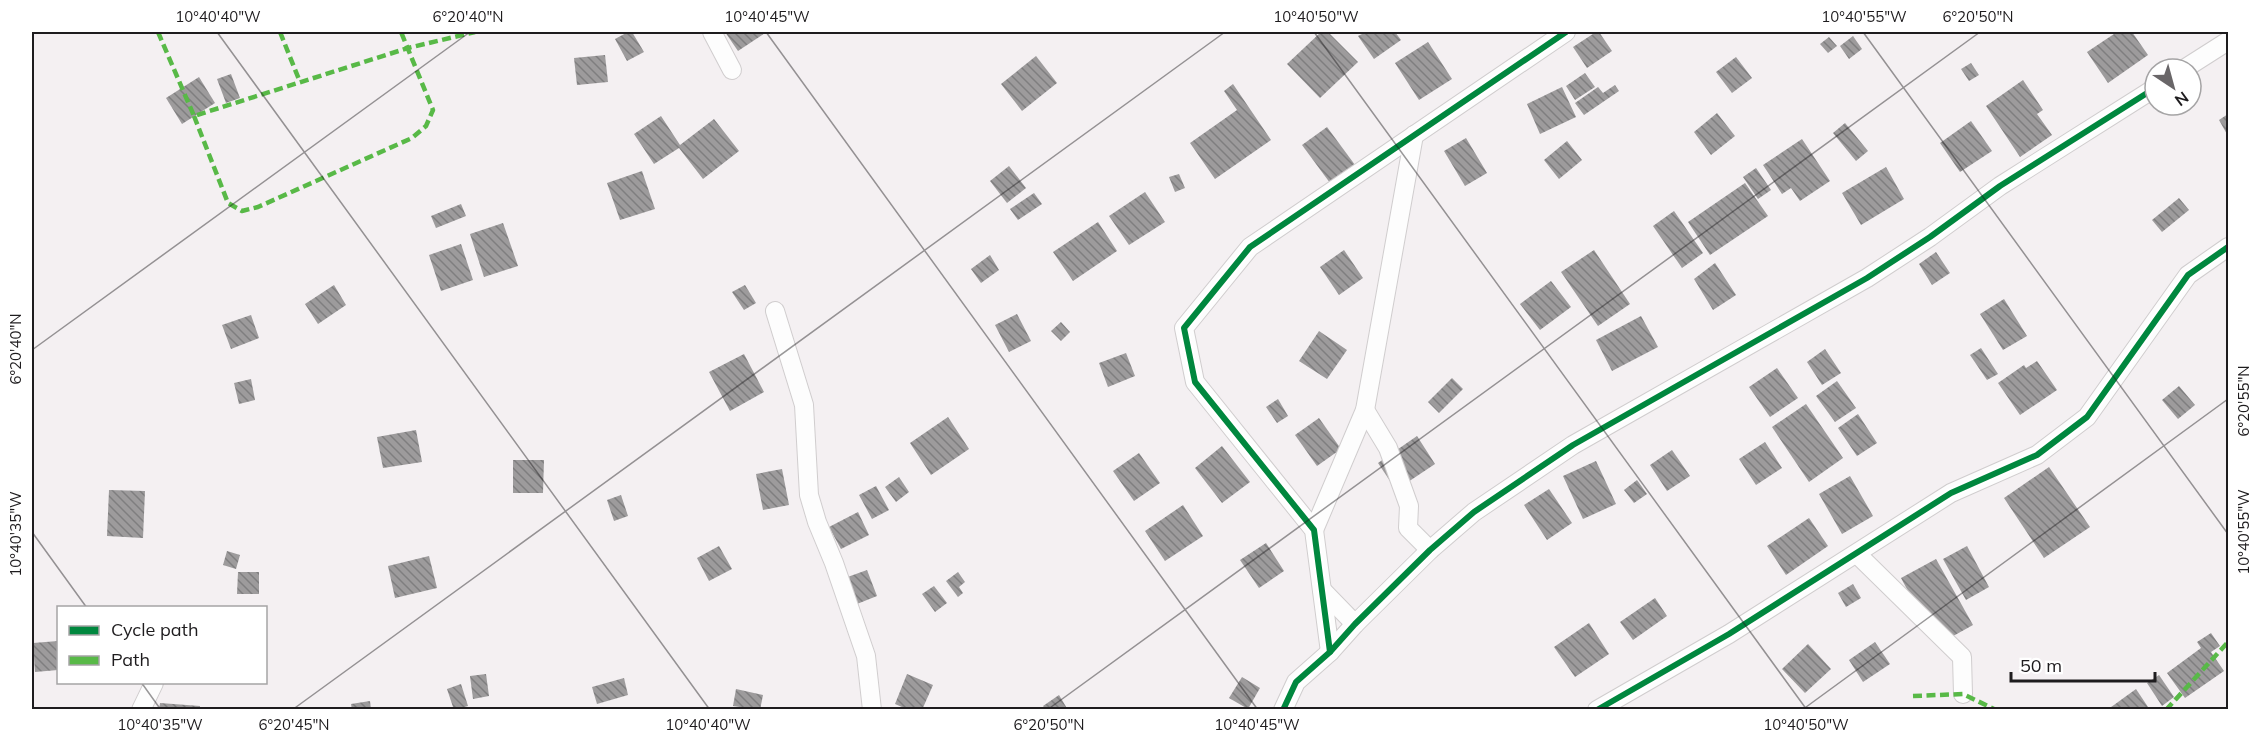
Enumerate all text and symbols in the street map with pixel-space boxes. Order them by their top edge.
text: 10°40'40"W [175,7,261,26]
text: 6°20'40"N [433,7,503,26]
text: 10°40'45"W [724,7,810,26]
text: 10°40'50"W [1273,7,1359,26]
text: 10°40'55"W [1821,7,1907,26]
text: 6°20'50"N [1943,7,2013,26]
north arrow [2143,57,2203,117]
text: N [2171,87,2193,111]
text: 6°20'40"N [6,314,25,384]
text: 6°20'55"N [2234,366,2253,436]
text: 10°40'55"W [2234,489,2253,575]
text: 10°40'35"W [6,491,25,577]
legend [57,606,267,684]
text: Cycle path [111,618,198,641]
scale bar [2011,645,2155,683]
text: Path [111,648,150,671]
text: 50 m [2020,654,2062,677]
text: 10°40'35"W [117,715,203,734]
text: 6°20'45"N [259,715,329,734]
text: 10°40'40"W [665,715,751,734]
text: 6°20'50"N [1014,715,1084,734]
text: 10°40'45"W [1214,715,1300,734]
text: 10°40'50"W [1763,715,1849,734]

